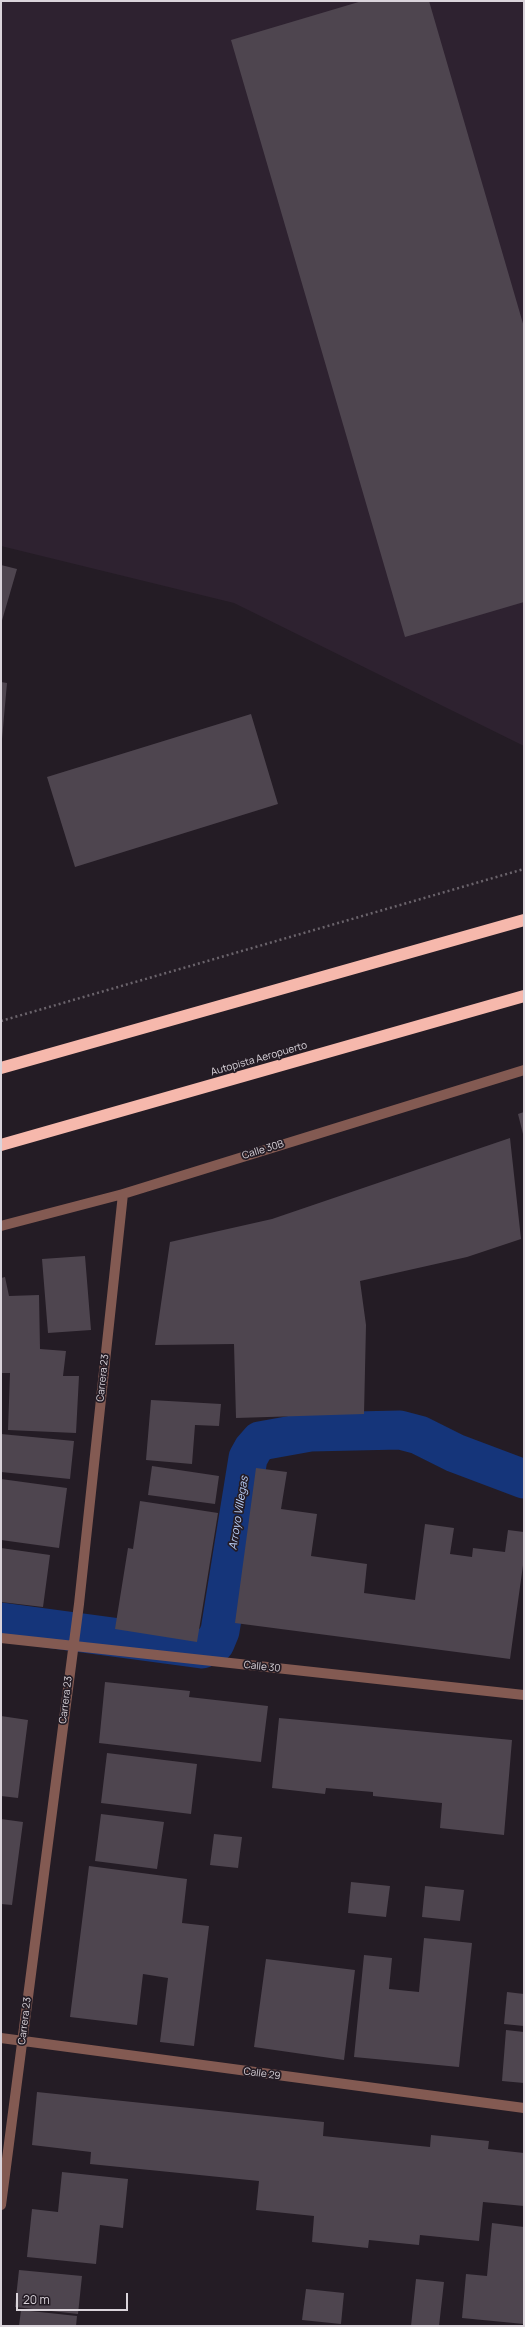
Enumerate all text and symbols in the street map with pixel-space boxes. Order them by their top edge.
street label: Autopista Aeropuerto [209,1039,309,1079]
street label: Calle 30B [241,1138,285,1162]
street label: Carrera 23 [95,1354,111,1402]
water label: Arroyo Villegas [227,1475,251,1551]
street label: Calle 30 [243,1659,281,1675]
street label: Carrera 23 [57,1676,75,1724]
street label: Carrera 23 [16,1997,34,2045]
street label: Calle 29 [243,2065,281,2083]
scale bar [18,2285,130,2311]
text: 20 m [23,2291,50,2308]

